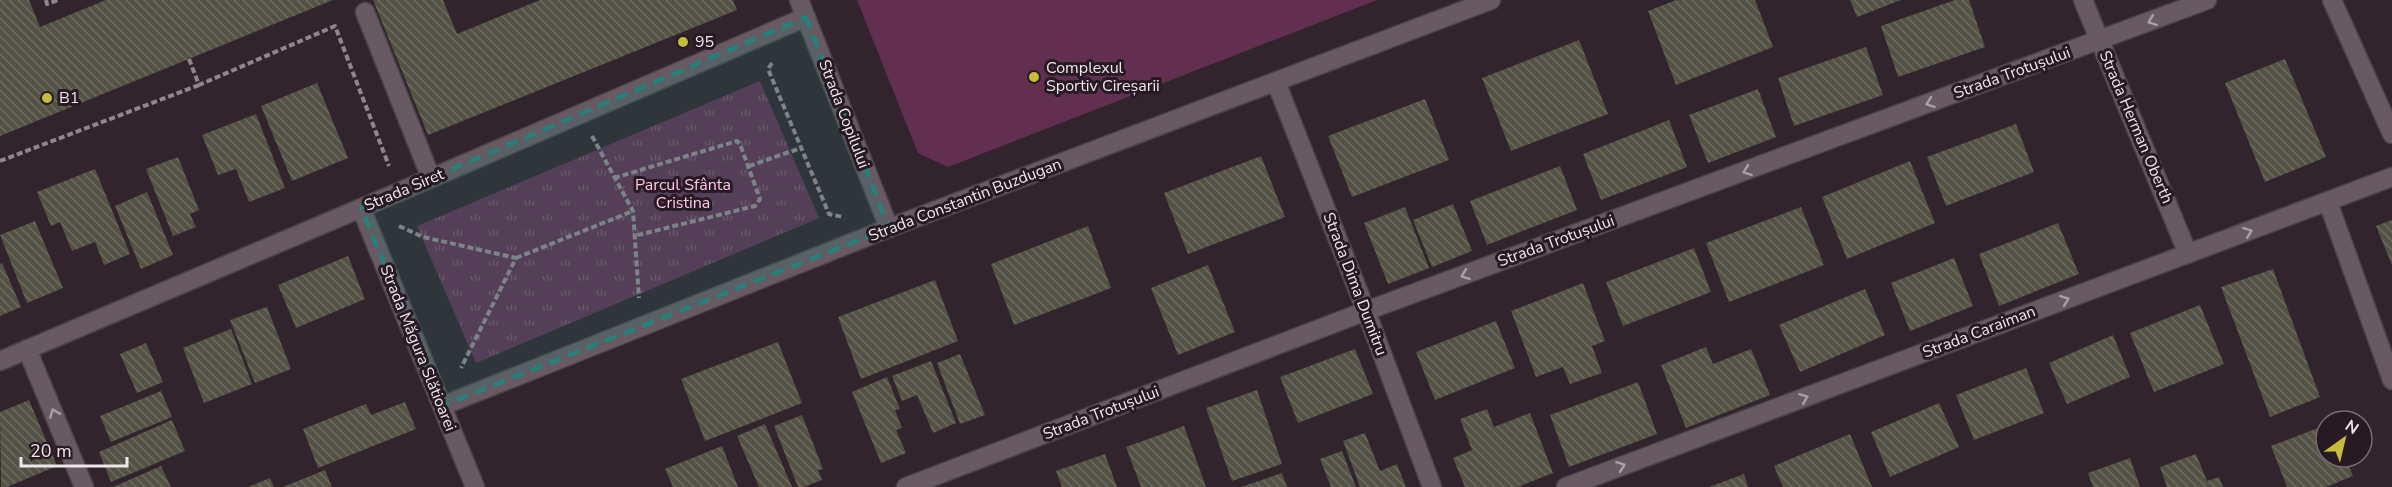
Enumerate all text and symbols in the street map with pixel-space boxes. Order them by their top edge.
one-way arrow [2147,14,2158,26]
place label: 95 [695,31,714,53]
marker: 95 [676,35,690,49]
street label: Strada Trotușului [1950,42,2074,104]
street label: Strada Herman Oberth [2094,47,2178,207]
street label: Strada Copilului [813,56,875,172]
place label: Complexul Sportiv Cireșarii [1046,57,1160,97]
marker: Complexul Sportiv Cireșarii [1027,70,1041,84]
place label: B1 [59,87,79,109]
marker: B1 [40,91,54,105]
one-way arrow [1925,96,1936,109]
street label: Strada Constantin Buzdugan [865,153,1065,247]
street label: Strada Siret [361,163,448,217]
one-way arrow [1742,164,1753,176]
park label: Parcul Sfânta Cristina [635,174,731,214]
street label: Strada Dima Dumitru [1318,209,1392,359]
street label: Strada Trotușului [1494,210,1618,272]
one-way arrow [2242,227,2253,239]
street label: Strada Măgura Slătioarei [374,261,462,435]
one-way arrow [1460,267,1471,280]
one-way arrow [2059,295,2070,308]
street label: Strada Caraiman [1919,300,2039,364]
street label: Strada Trotușului [1040,381,1162,445]
one-way arrow [1798,393,1809,405]
one-way arrow [49,409,61,420]
north arrow [2314,409,2374,469]
text: N [2341,415,2363,440]
scale bar [21,430,128,468]
text: 20 m [30,439,72,463]
one-way arrow [1615,461,1626,474]

